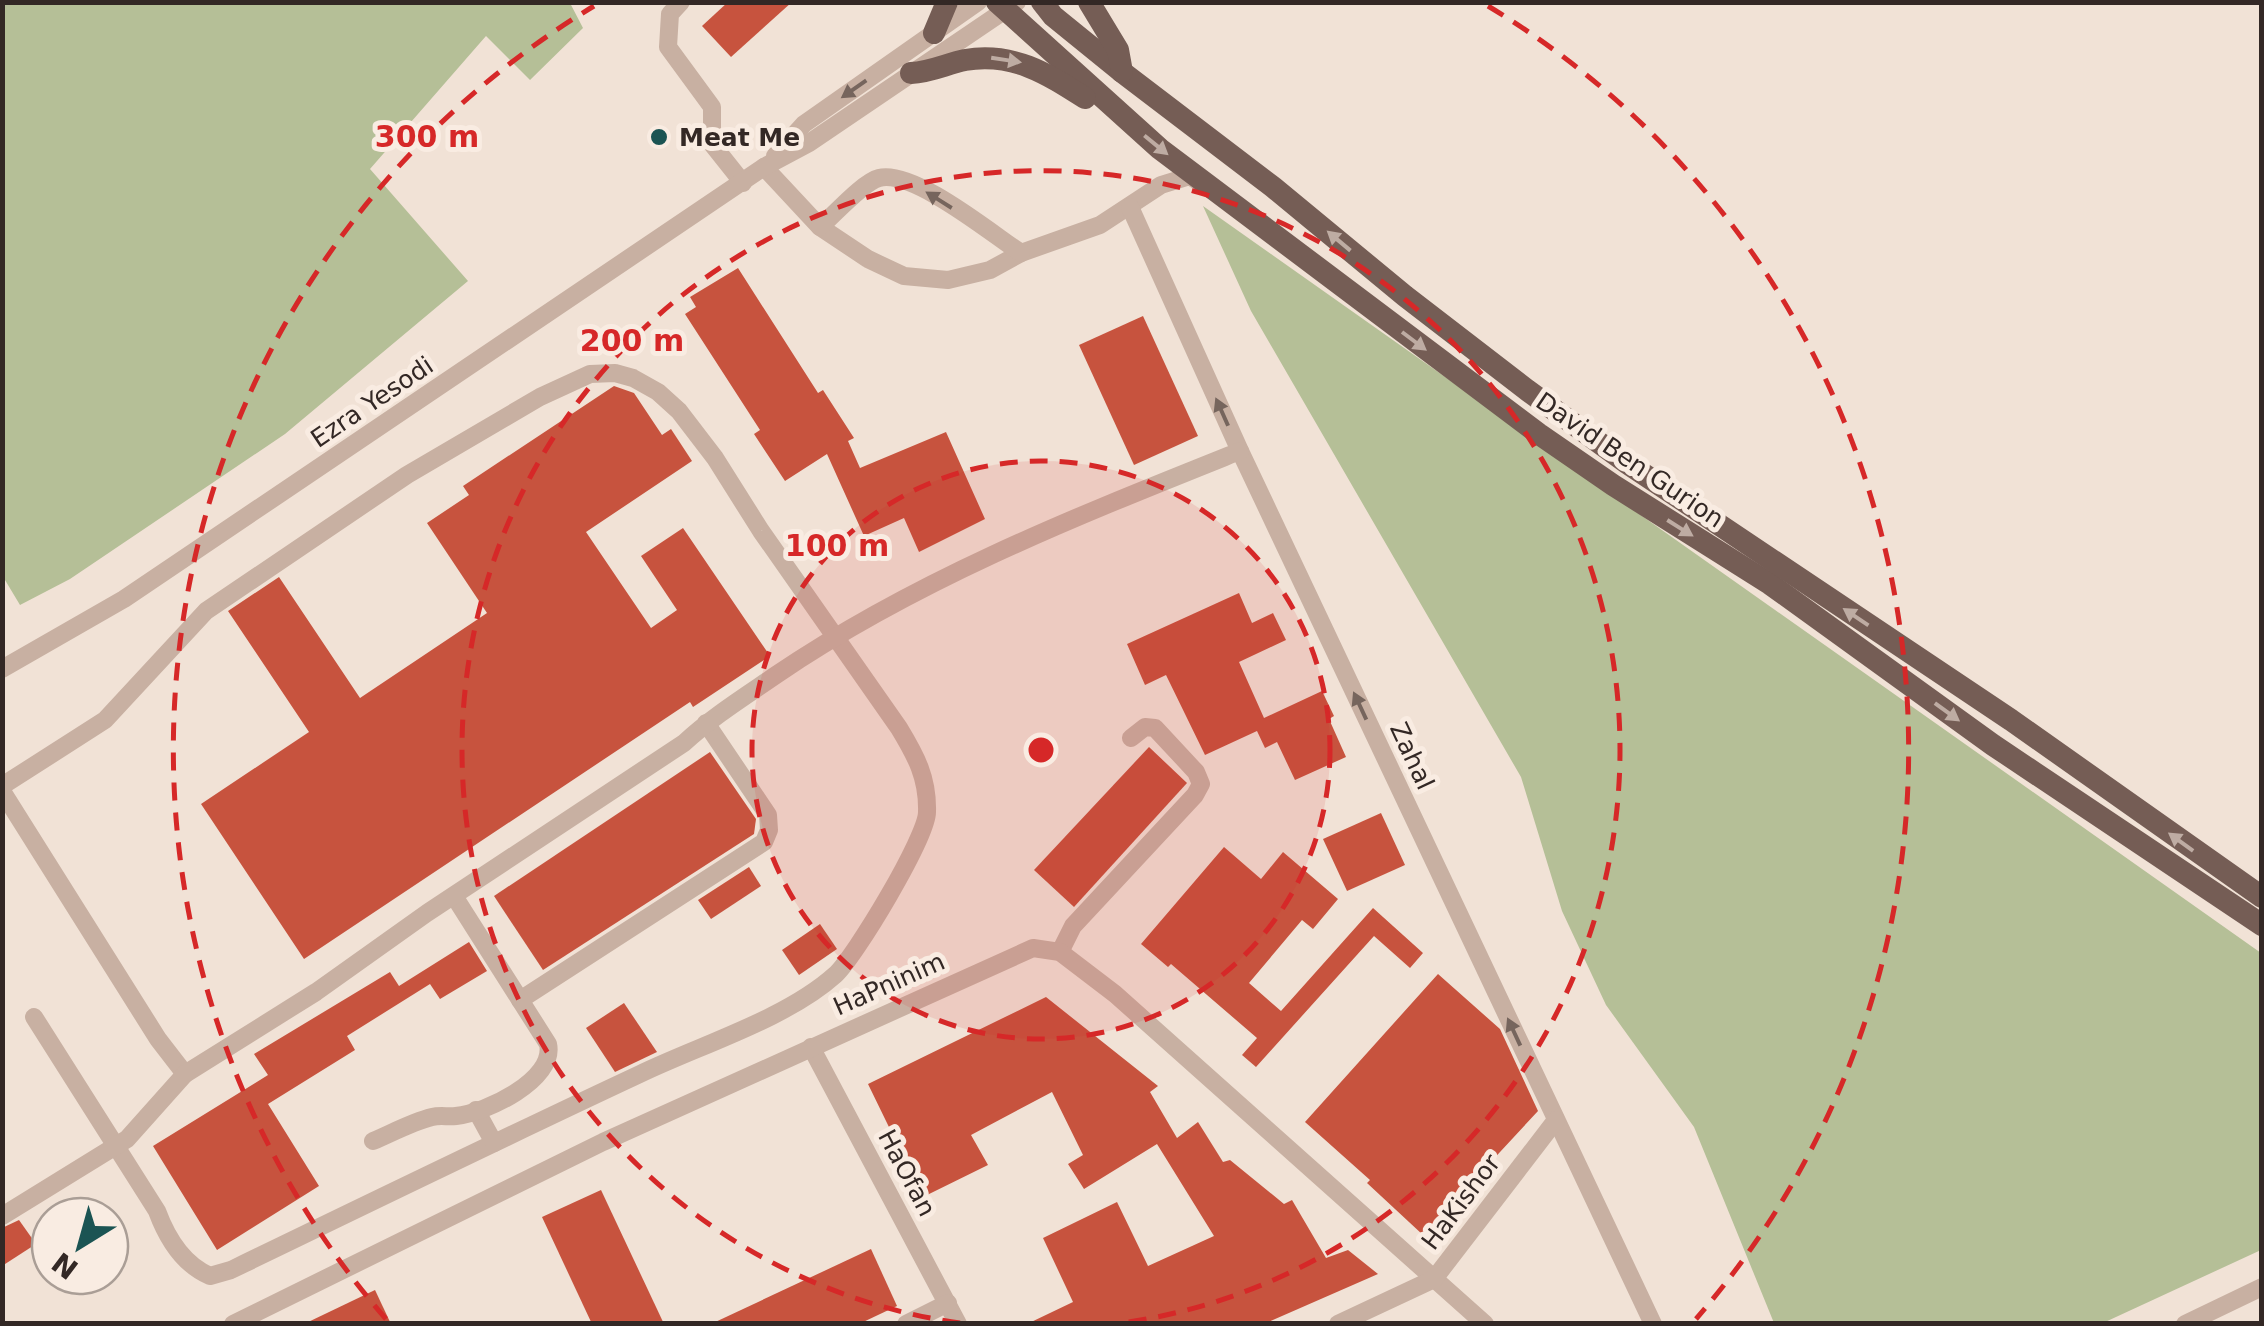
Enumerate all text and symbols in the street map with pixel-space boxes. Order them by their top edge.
one-way arrow [990,53,1022,69]
one-way arrow [841,79,867,99]
text: 300 m [375,119,479,154]
place label: Meat Me [679,123,800,152]
marker: Meat Me [648,126,670,148]
one-way arrow [1143,133,1168,155]
one-way arrow [926,191,953,209]
one-way arrow [1326,231,1351,252]
text: 200 m [580,323,684,358]
one-way arrow [1401,331,1427,351]
street label: Ezra Yesodi [305,351,439,453]
street label: David Ben Gurion [1531,386,1729,534]
one-way arrow [1214,397,1230,427]
one-way arrow [1666,519,1694,536]
text: 100 m [785,528,889,563]
one-way arrow [1843,608,1870,627]
one-way arrow [1352,691,1369,720]
one-way arrow [1934,702,1961,722]
street label: Zahal [1384,718,1440,794]
centre of rings [1023,732,1059,768]
one-way arrow [2167,833,2194,852]
street label: HaPninim [829,947,949,1021]
one-way arrow [1506,1017,1523,1046]
street label: HaOfan [872,1125,942,1221]
street label: HaKishor [1416,1148,1507,1255]
north arrow [30,1196,130,1296]
text: N [46,1245,85,1286]

